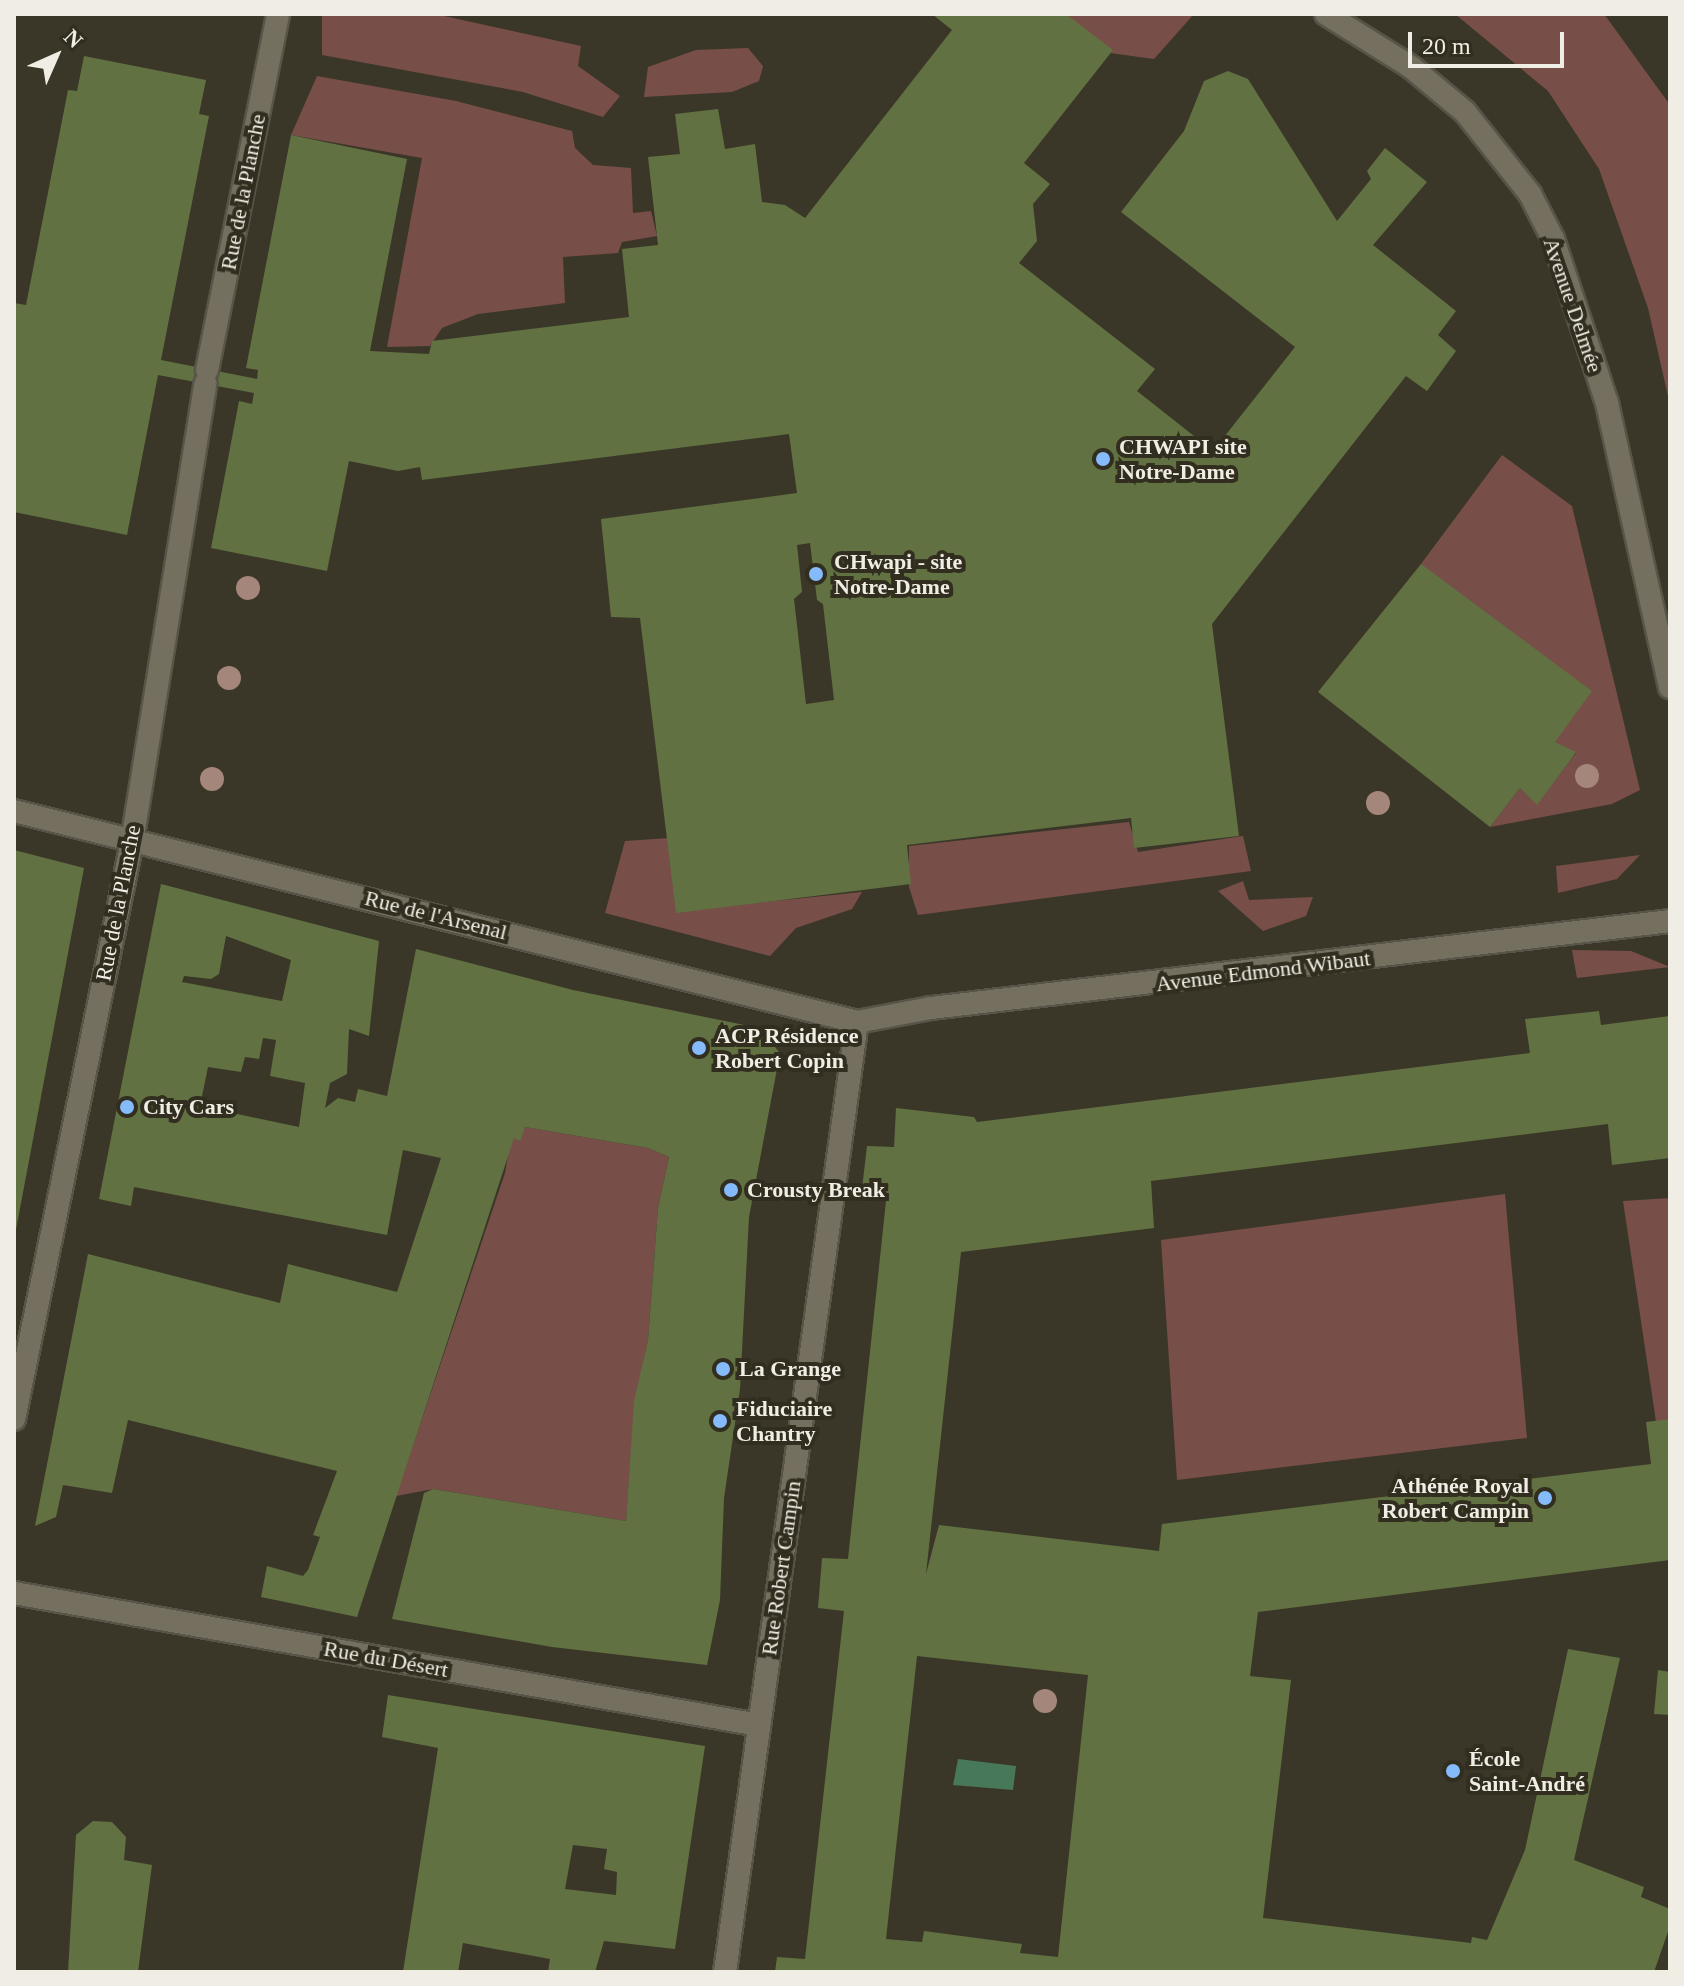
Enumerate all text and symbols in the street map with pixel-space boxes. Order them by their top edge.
north arrow [16,16,96,96]
scale bar [1412,16,1568,66]
text: N [59,24,88,53]
text: 20 m [1422,33,1471,59]
street label: Rue de la Planche [215,112,271,272]
street label: Avenue Delmée [1538,234,1608,376]
place label: CHWAPI site Notre-Dame [1119,433,1247,484]
marker: CHWAPI site Notre-Dame [1094,450,1112,468]
place label: CHwapi - site Notre-Dame [834,548,962,600]
marker: CHwapi - site Notre-Dame [805,563,827,585]
street label: Rue de la Planche [90,823,146,983]
street label: Rue de l'Arsenal [362,885,510,945]
street label: Avenue Edmond Wibaut [1154,945,1372,997]
place label: ACP Résidence Robert Copin [715,1022,860,1074]
marker: ACP Résidence Robert Copin [690,1039,708,1057]
place label: City Cars [143,1094,234,1120]
marker: City Cars [118,1098,136,1116]
place label: Crousty Break [747,1177,885,1203]
marker: Crousty Break [722,1181,740,1199]
place label: La Grange [739,1356,841,1382]
marker: La Grange [714,1360,732,1378]
place label: Fiduciaire Chantry [736,1395,832,1446]
marker: Fiduciaire Chantry [711,1412,729,1430]
place label: Athénée Royal Robert Campin [1382,1472,1529,1524]
street label: Rue Robert Campin [756,1479,806,1657]
marker: Athénée Royal Robert Campin [1536,1489,1554,1507]
street label: Rue du Désert [322,1635,450,1683]
place label: École Saint-André [1469,1745,1585,1796]
marker: École Saint-André [1444,1762,1462,1780]

